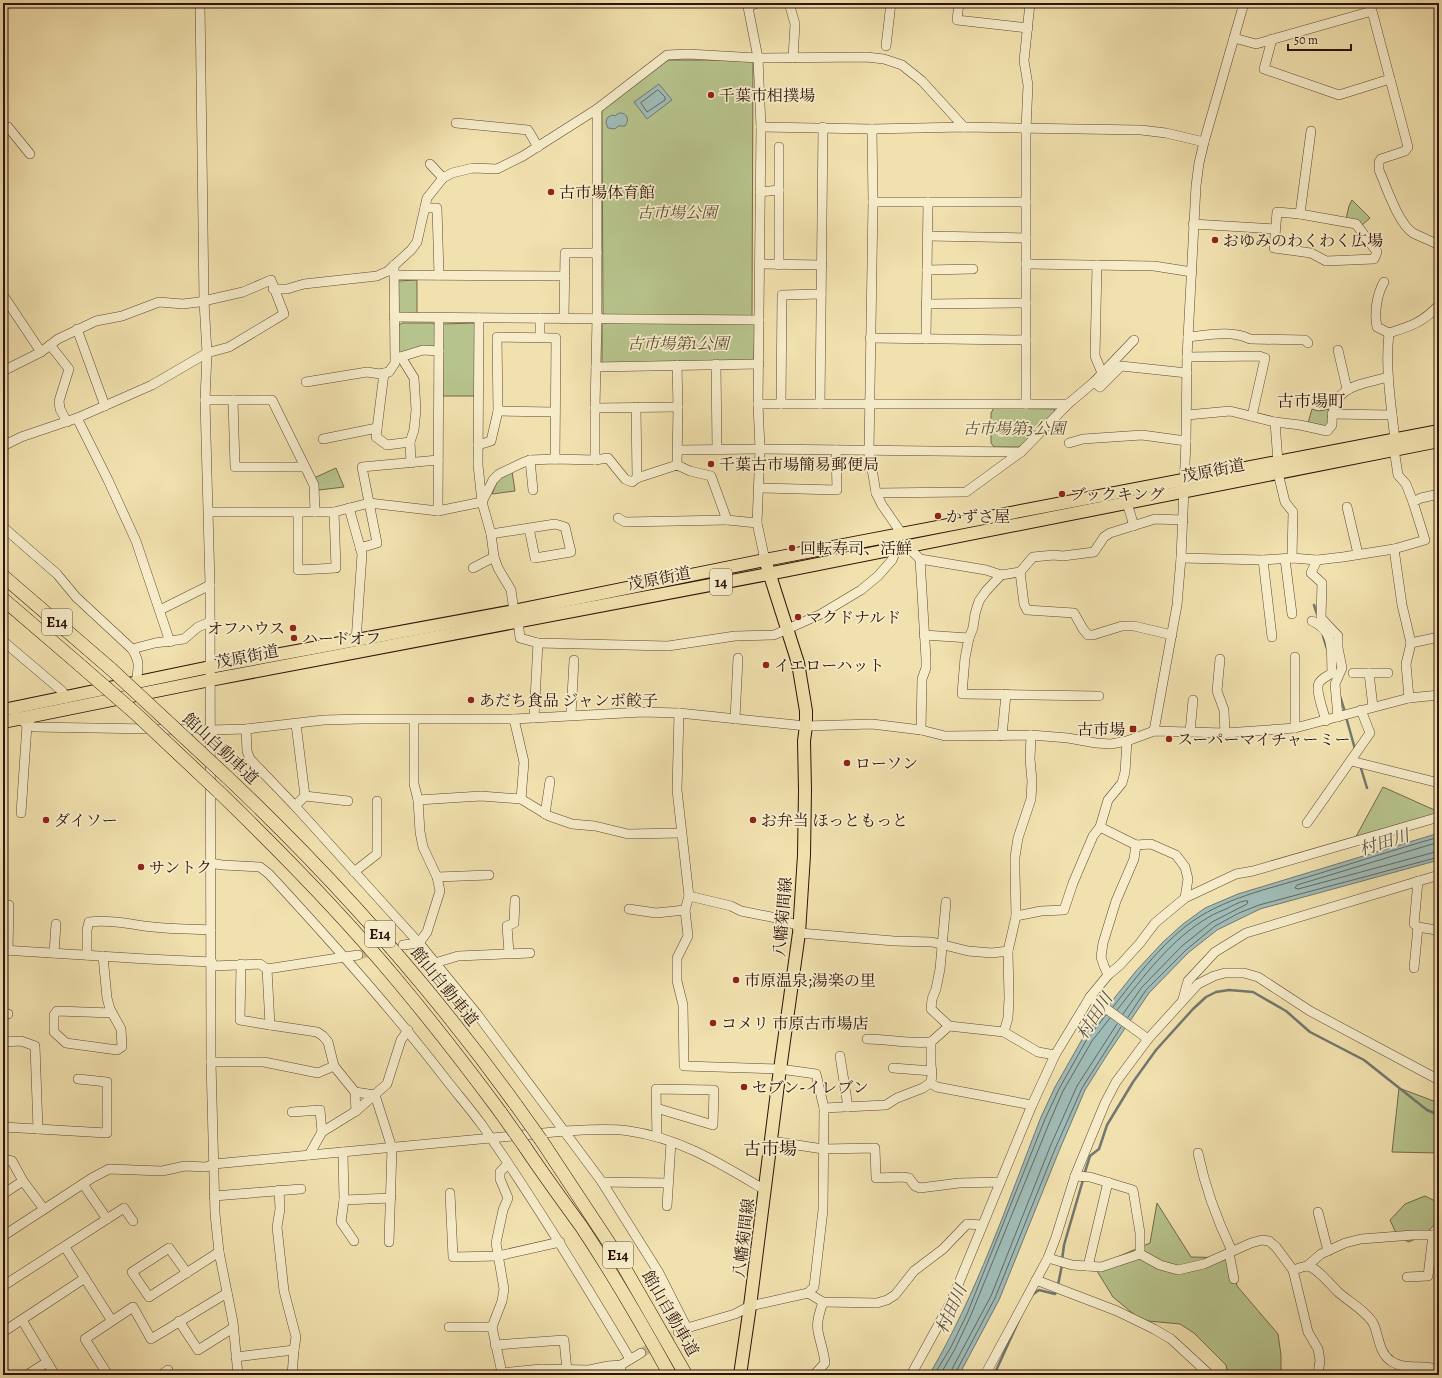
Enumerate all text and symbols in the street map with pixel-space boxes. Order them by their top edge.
scale bar [1288,26,1351,52]
text: 50 m [1294,32,1318,48]
place label: 千葉市相撲場 [719,85,815,107]
marker: 千葉市相撲場 [706,90,716,100]
place label: 古市場体育館 [559,182,655,204]
marker: 古市場体育館 [546,187,556,197]
park label: 古市場公園 [637,202,720,224]
place label: おゆみのわくわく広場 [1223,230,1383,252]
marker: おゆみのわくわく広場 [1210,235,1220,245]
park label: 古市場第1公園 [627,333,732,355]
district label: 古市場町 [1277,390,1345,413]
park label: 古市場第3公園 [963,418,1068,440]
place label: 千葉古市場簡易郵便局 [719,454,879,476]
street label: 茂原街道 [1180,454,1247,488]
marker: 千葉古市場簡易郵便局 [706,459,716,469]
place label: ブックキング [1070,484,1164,506]
marker: ブックキング [1057,489,1067,499]
place label: かずさ屋 [946,506,1010,528]
marker: かずさ屋 [933,511,943,521]
place label: 回転寿司、活鮮 [800,538,912,560]
marker: 回転寿司、活鮮 [787,543,797,553]
street label: 茂原街道 [626,562,693,596]
road number: 14 [710,569,732,595]
place label: マクドナルド [806,607,901,629]
road number: E14 [42,609,72,635]
marker: マクドナルド [793,612,803,622]
place label: オフハウス [207,618,285,640]
marker: オフハウス [288,623,298,633]
place label: ハードオフ [302,628,381,650]
marker: ハードオフ [289,633,299,643]
street label: 茂原街道 [214,640,281,674]
place label: イエローハット [774,655,885,677]
marker: イエローハット [761,660,771,670]
place label: あだち食品 ジャンボ餃子 [479,690,658,712]
marker: あだち食品 ジャンボ餃子 [466,695,476,705]
street label: 館山自動車道 [178,708,263,790]
place label: 古市場 [1077,719,1125,741]
marker: 古市場 [1128,724,1138,734]
place label: スーパーマイチャーミー [1177,729,1351,751]
marker: スーパーマイチャーミー [1164,734,1174,744]
place label: ローソン [855,753,918,775]
marker: ローソン [842,758,852,768]
place label: ダイソー [54,810,118,832]
place label: お弁当 ほっともっと [761,810,908,832]
marker: ダイソー [41,815,51,825]
marker: お弁当 ほっともっと [748,815,758,825]
water label: 村田川 [1356,823,1414,861]
place label: サントク [149,857,212,879]
marker: サントク [136,862,146,872]
street label: 八幡菊間線 [769,876,797,958]
road number: E14 [365,921,395,947]
street label: 館山自動車道 [405,942,483,1031]
place label: 市原温泉;湯楽の里 [744,970,876,992]
marker: 市原温泉;湯楽の里 [731,975,741,985]
water label: 村田川 [1071,987,1119,1044]
place label: コメリ 市原古市場店 [721,1013,868,1035]
marker: コメリ 市原古市場店 [708,1018,718,1028]
place label: セブン-イレブン [752,1077,869,1099]
marker: セブン-イレブン [739,1082,749,1092]
district label: 古市場 [743,1137,797,1161]
street label: 八幡菊間線 [728,1197,760,1279]
road number: E14 [603,1242,633,1268]
street label: 館山自動車道 [637,1266,704,1361]
water label: 村田川 [931,1279,973,1337]

